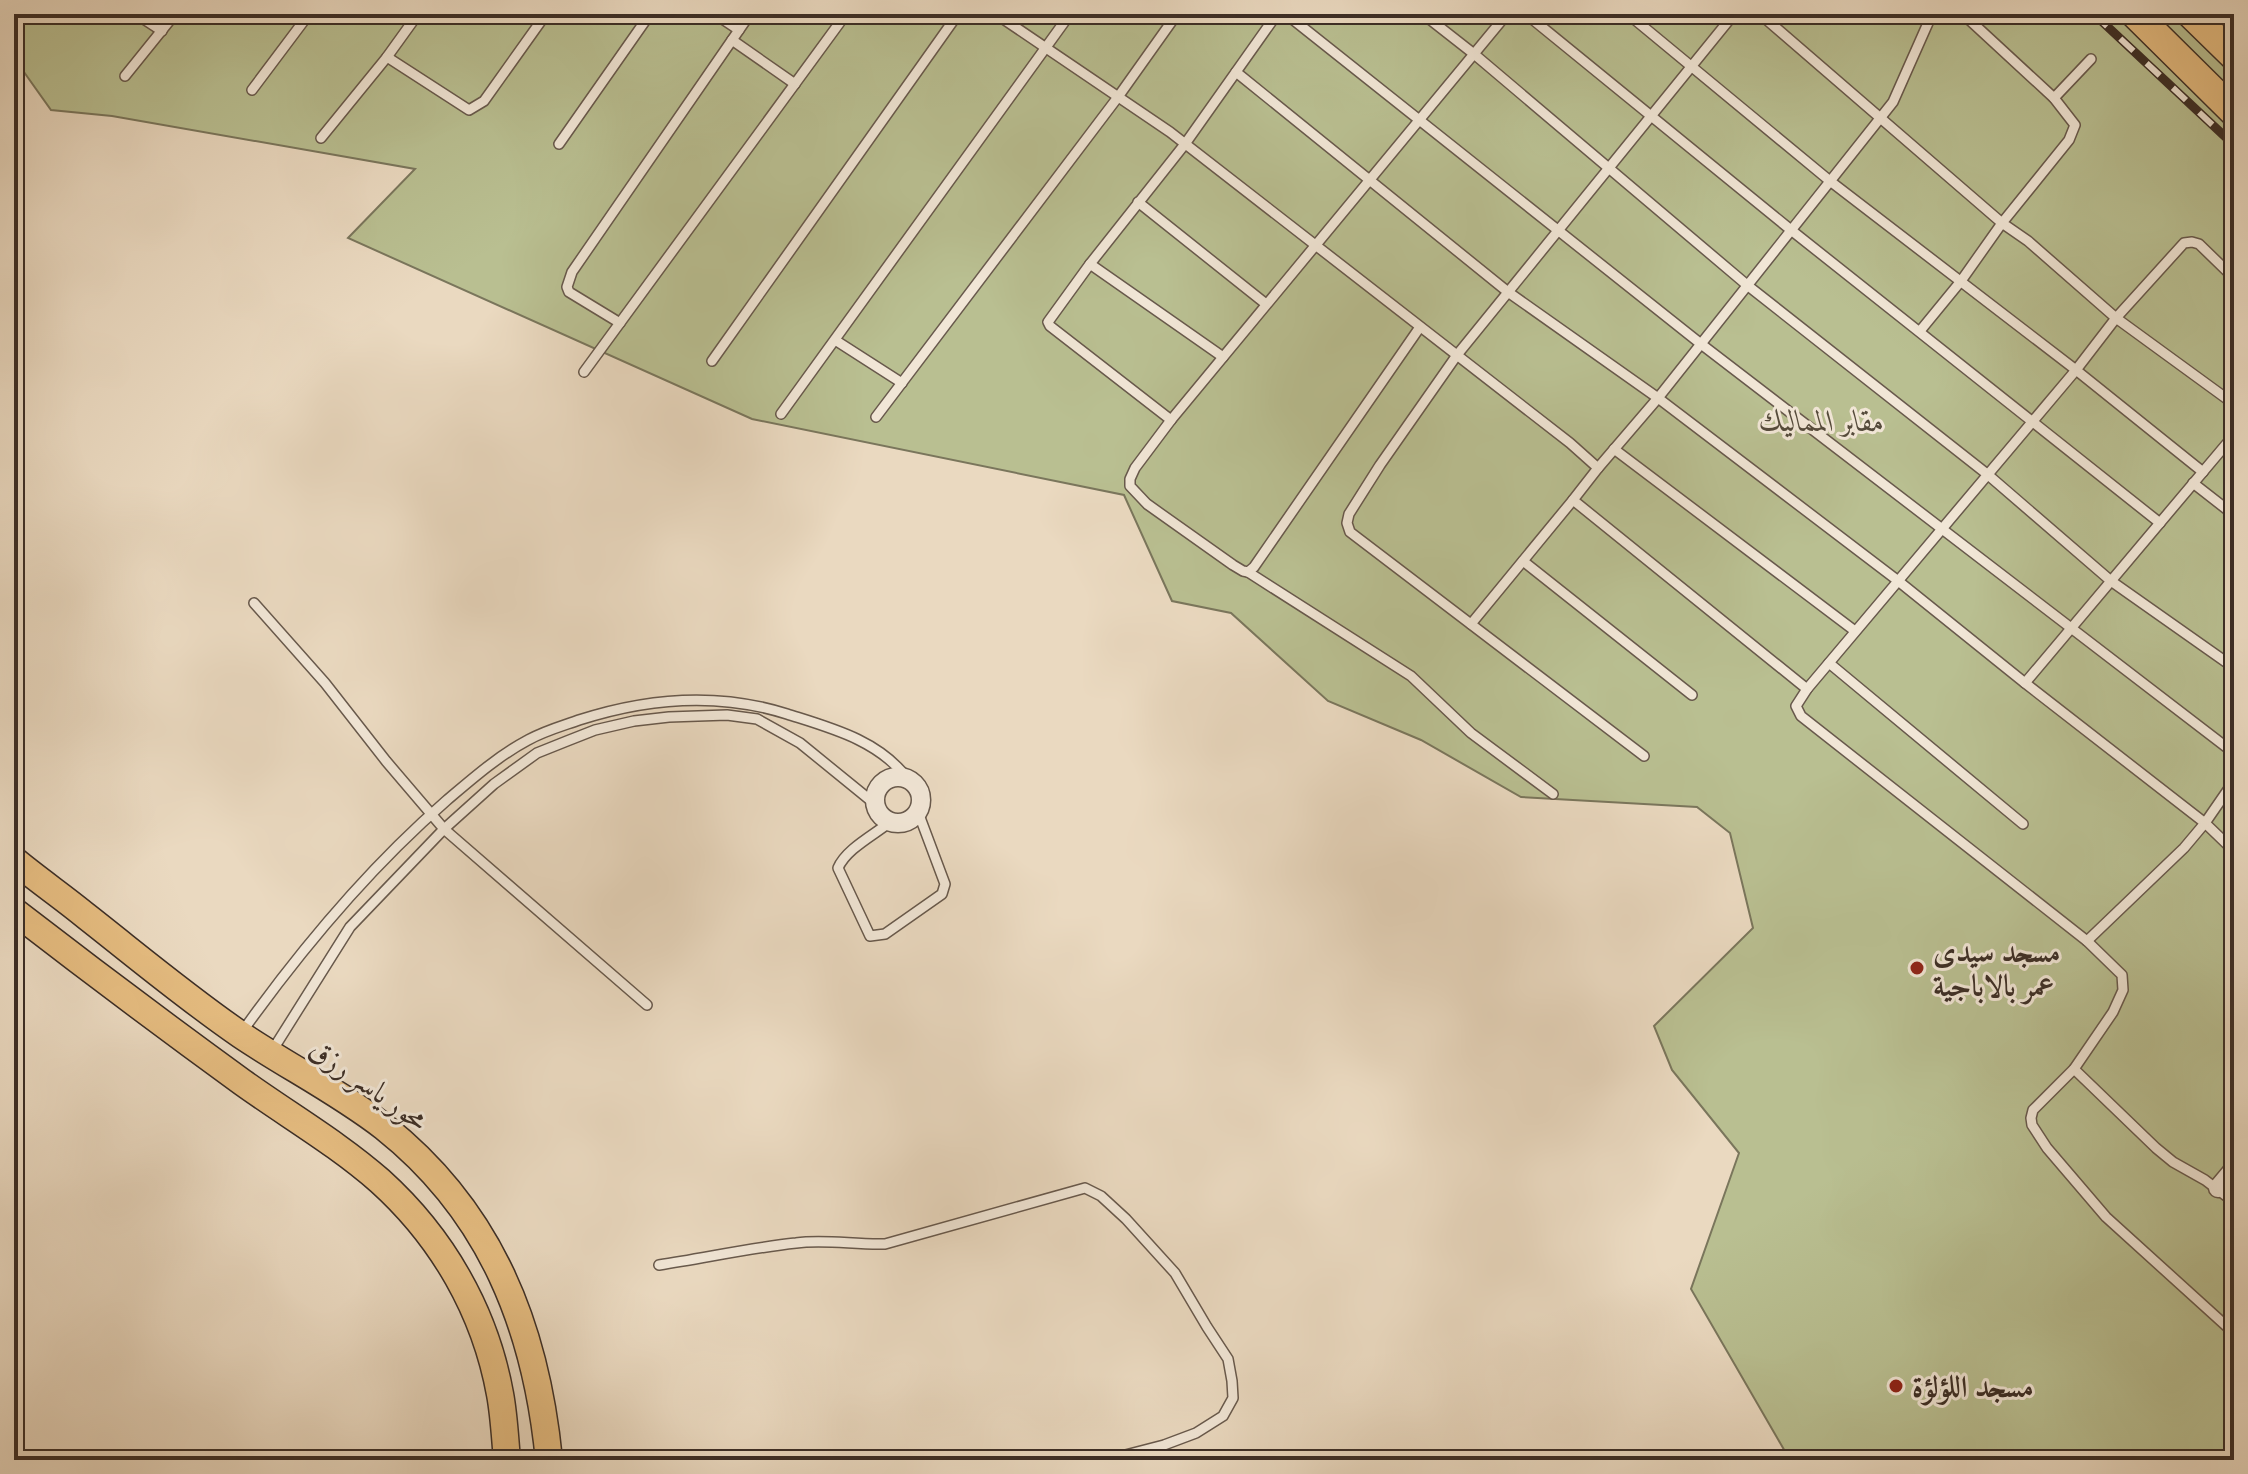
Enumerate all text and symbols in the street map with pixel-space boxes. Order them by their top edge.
park label: مقابر المماليك [1759,401,1885,440]
place label: مسجد سيدى عمر بالاباجية [1933,932,2060,1005]
marker: مسجد سيدى عمر بالاباجية [1908,959,1926,977]
street label: محور ياسر رزق [301,1029,436,1140]
place label: مسجد اللؤلؤة [1912,1367,2034,1406]
marker: مسجد اللؤلؤة [1887,1377,1905,1395]

